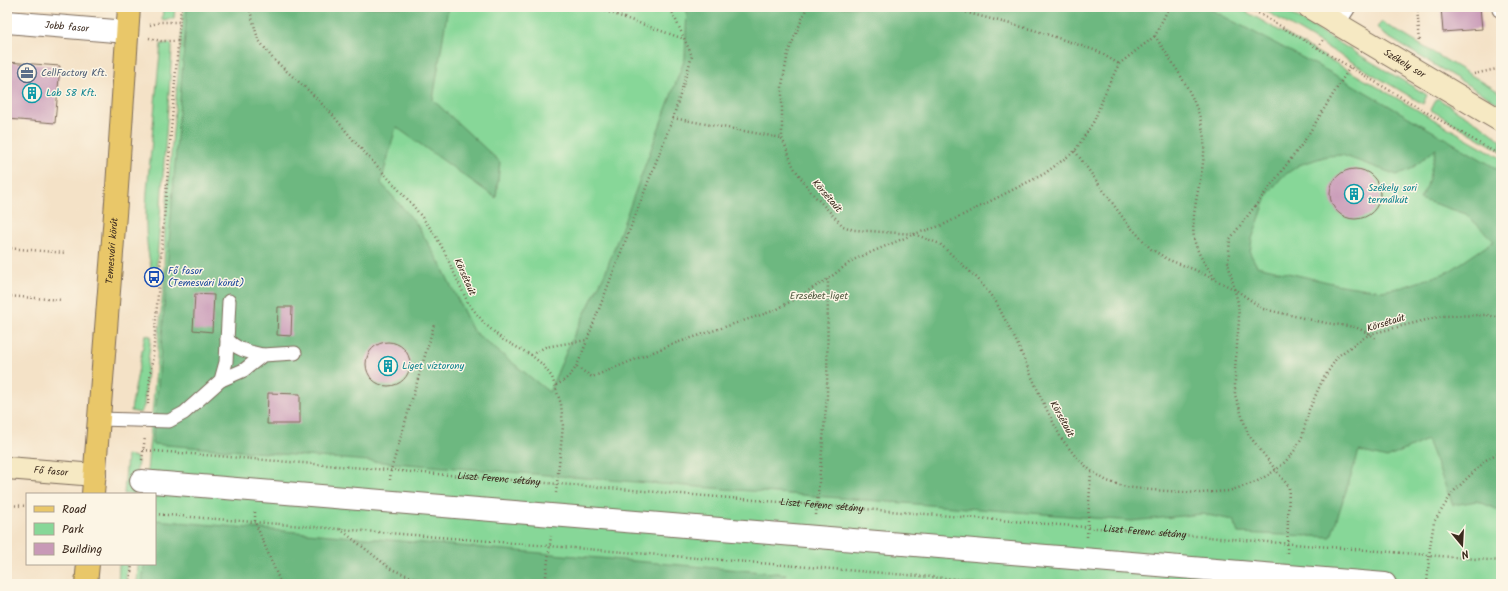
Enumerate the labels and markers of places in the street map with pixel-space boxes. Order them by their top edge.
office icon: CellFactory Kft. [16,62,38,84]
place label: CellFactory Kft. [41,65,107,81]
building icon: Lab 58 Kft. [21,82,43,104]
place label: Lab 58 Kft. [46,85,97,101]
place label: Székely sori termálkút [1368,180,1418,208]
building icon: Székely sori termálkút [1343,183,1365,205]
place label: Fő fasor (Temesvári körút) [168,263,244,291]
bus stop icon: Fő fasor (Temesvári körút) [143,266,165,288]
building icon: Liget víztorony [377,355,399,377]
place label: Liget víztorony [402,358,465,374]

